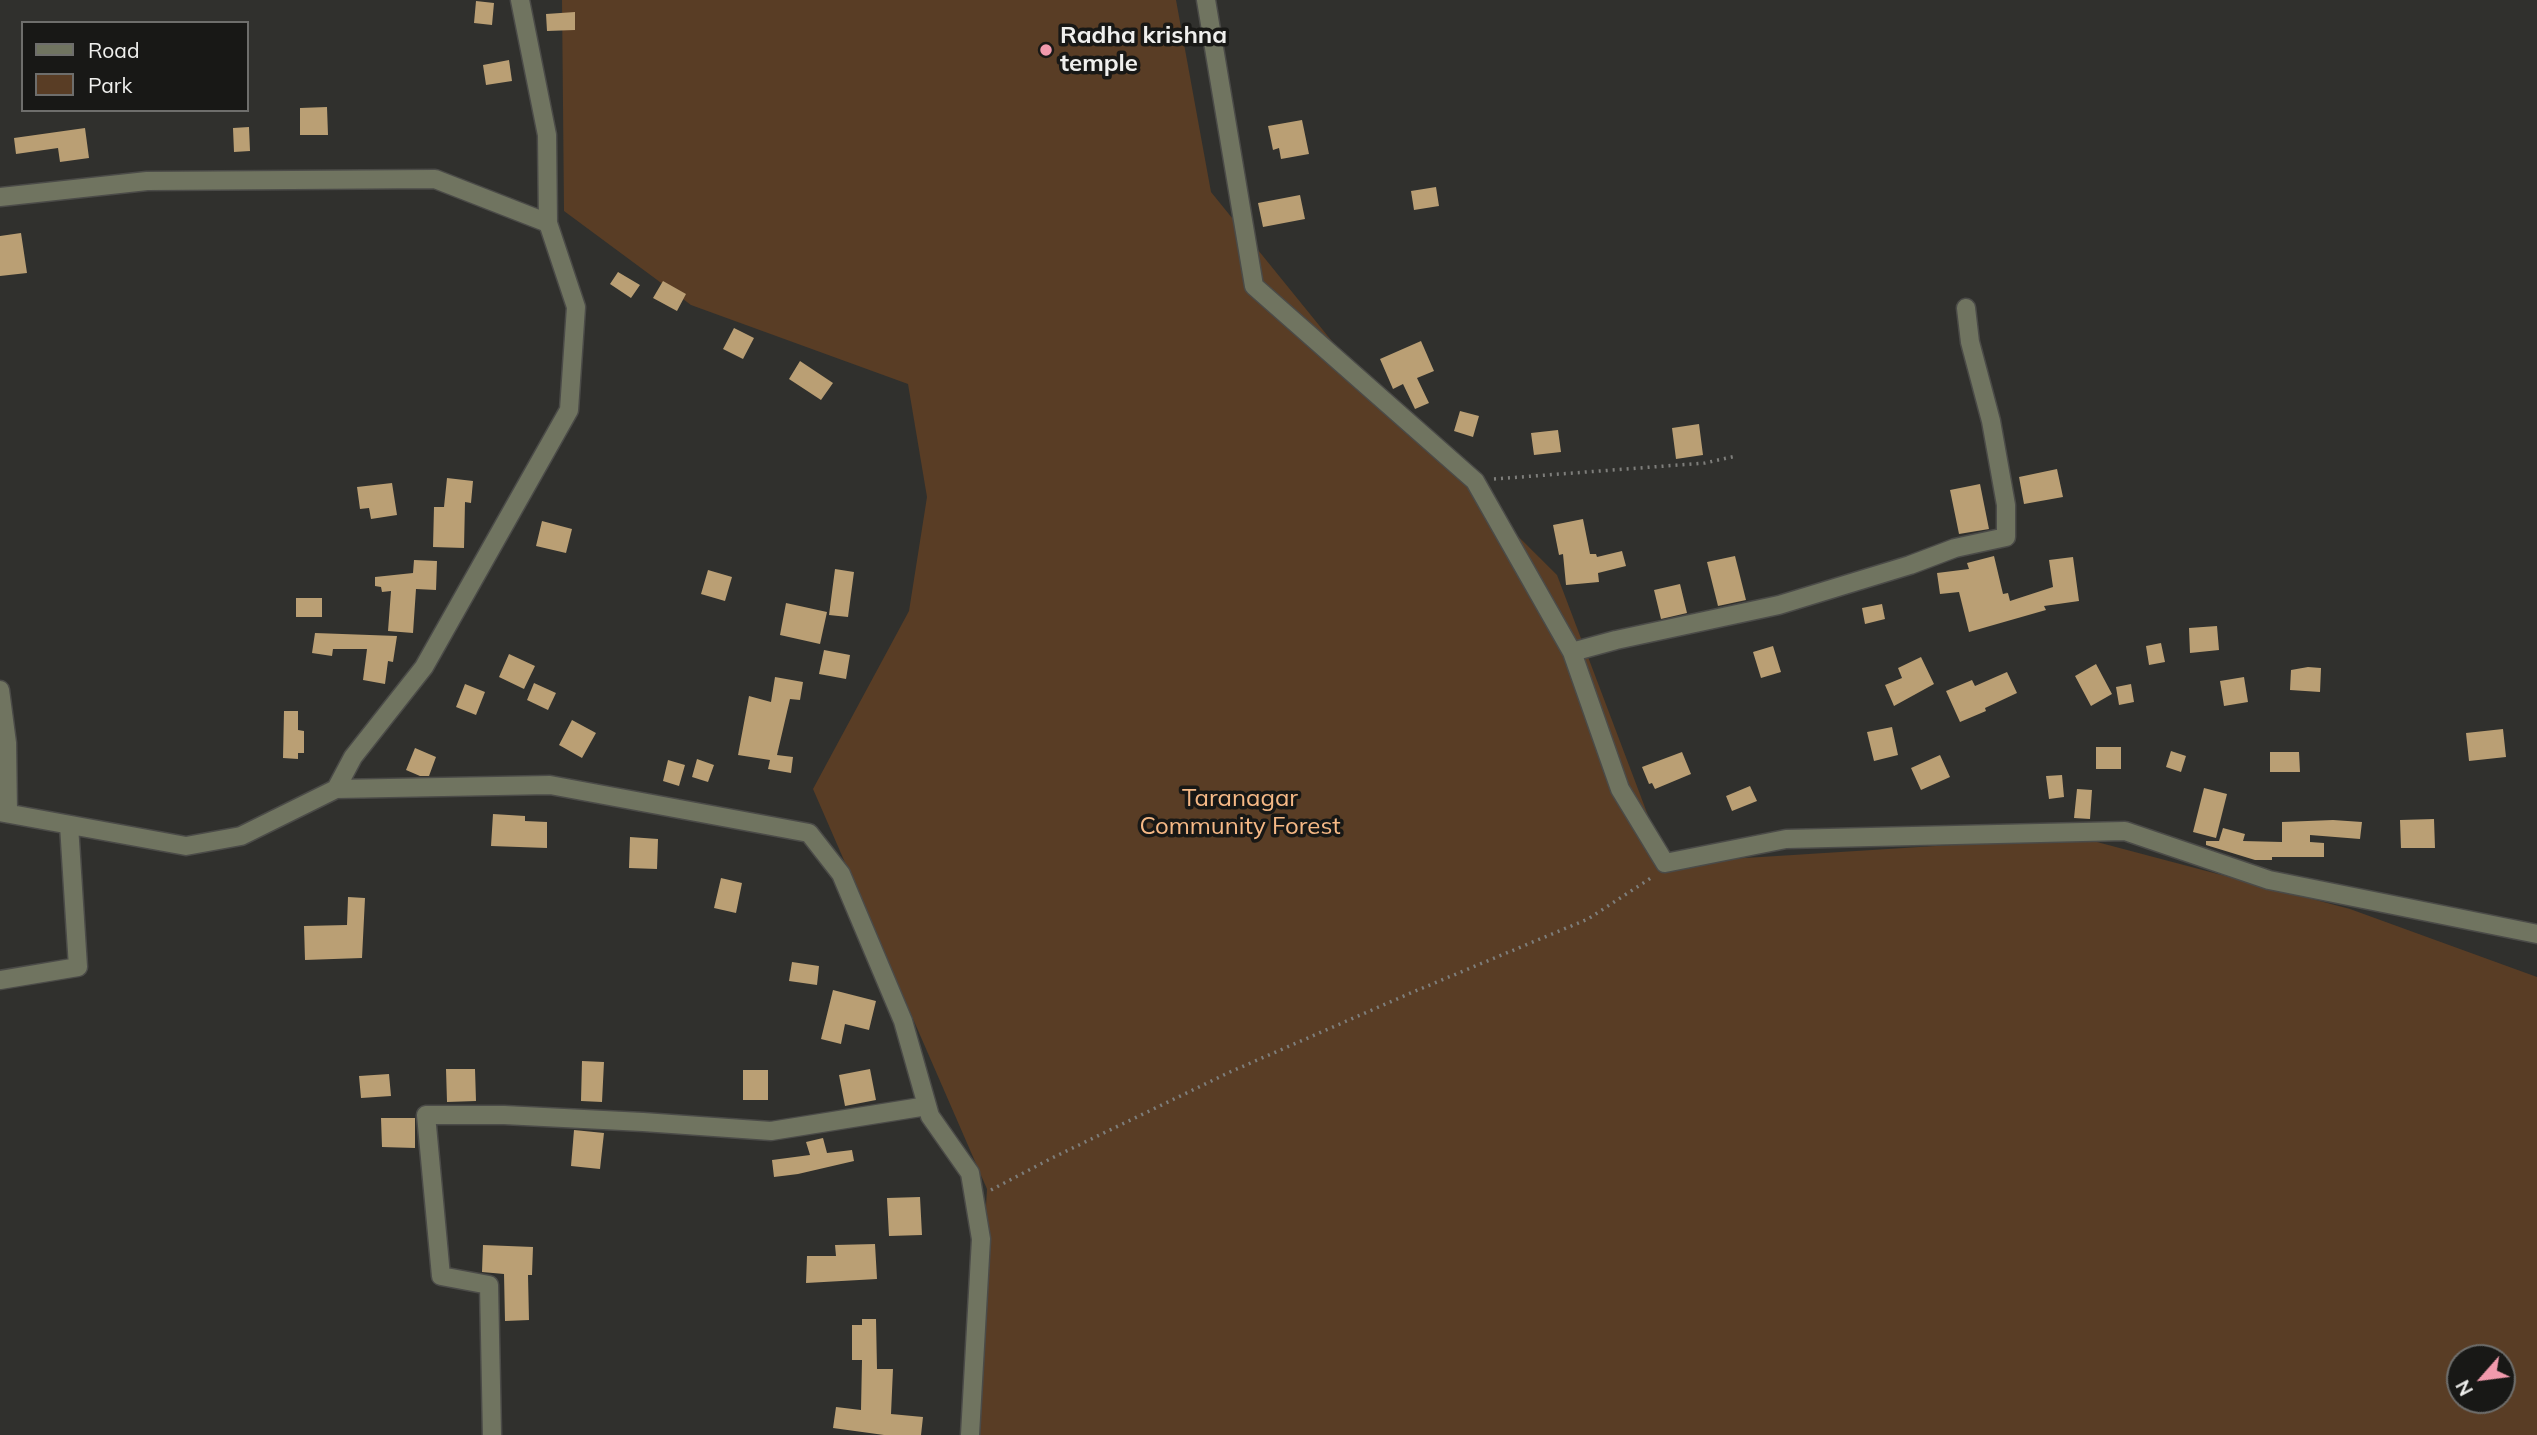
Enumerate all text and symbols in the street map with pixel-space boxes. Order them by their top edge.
legend [21,21,248,112]
place label: Radha krishna temple [1060,22,1227,78]
text: Road [88,37,139,63]
marker: Radha krishna temple [1038,42,1054,58]
text: Park [88,72,132,98]
park label: Taranagar Community Forest [1139,785,1341,841]
north arrow [2446,1344,2516,1414]
text: N [2450,1376,2478,1400]

